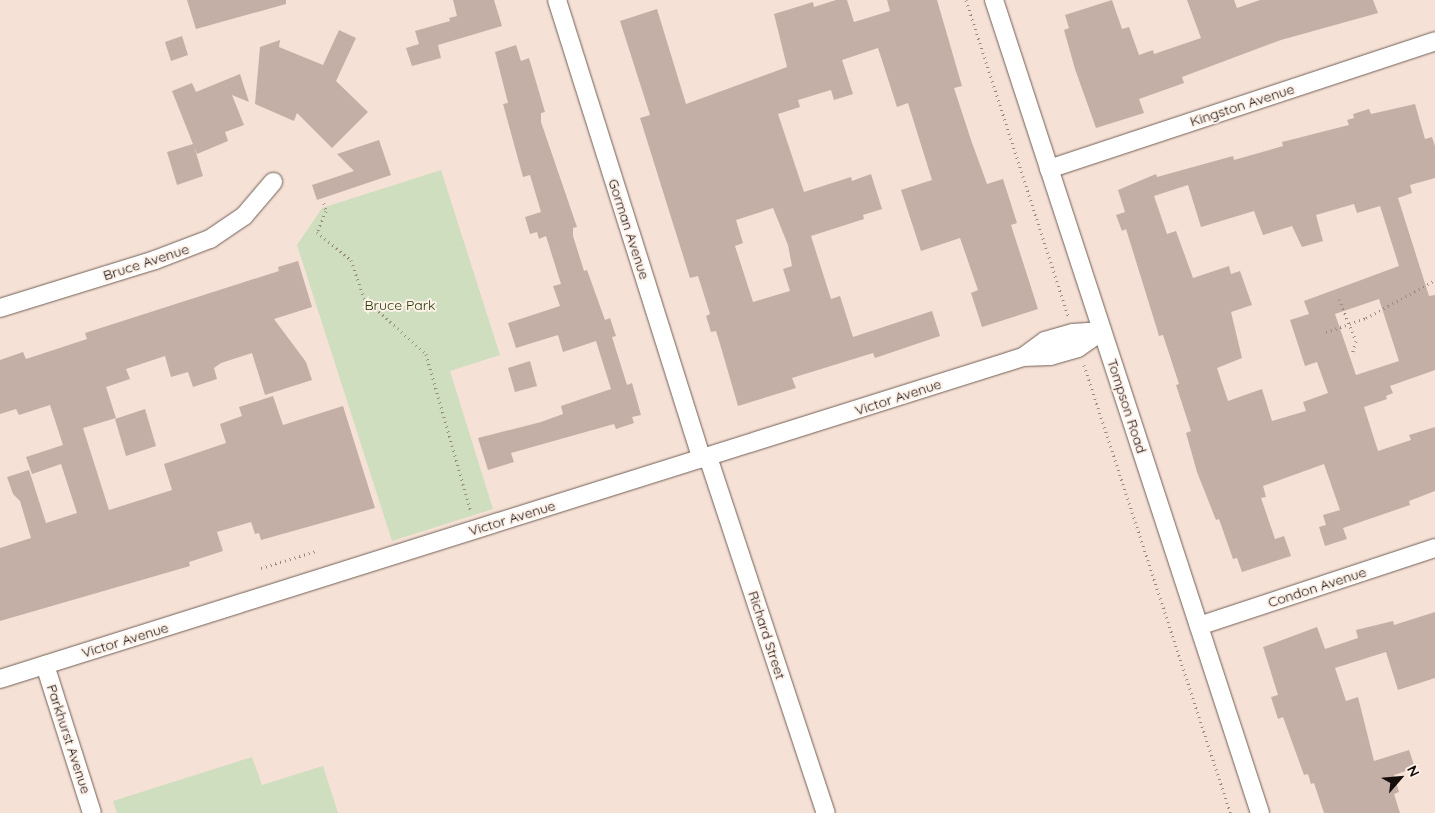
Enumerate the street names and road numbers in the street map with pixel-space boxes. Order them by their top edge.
street label: Kingston Avenue [1188,80,1296,130]
street label: Gorman Avenue [605,177,653,281]
street label: Bruce Avenue [101,240,191,284]
street label: Tompson Road [1104,357,1150,455]
street label: Victor Avenue [853,375,943,419]
street label: Victor Avenue [467,497,557,539]
street label: Condon Avenue [1266,563,1368,611]
street label: Richard Street [745,589,789,681]
street label: Victor Avenue [80,619,170,661]
street label: Parkhurst Avenue [43,682,95,796]

